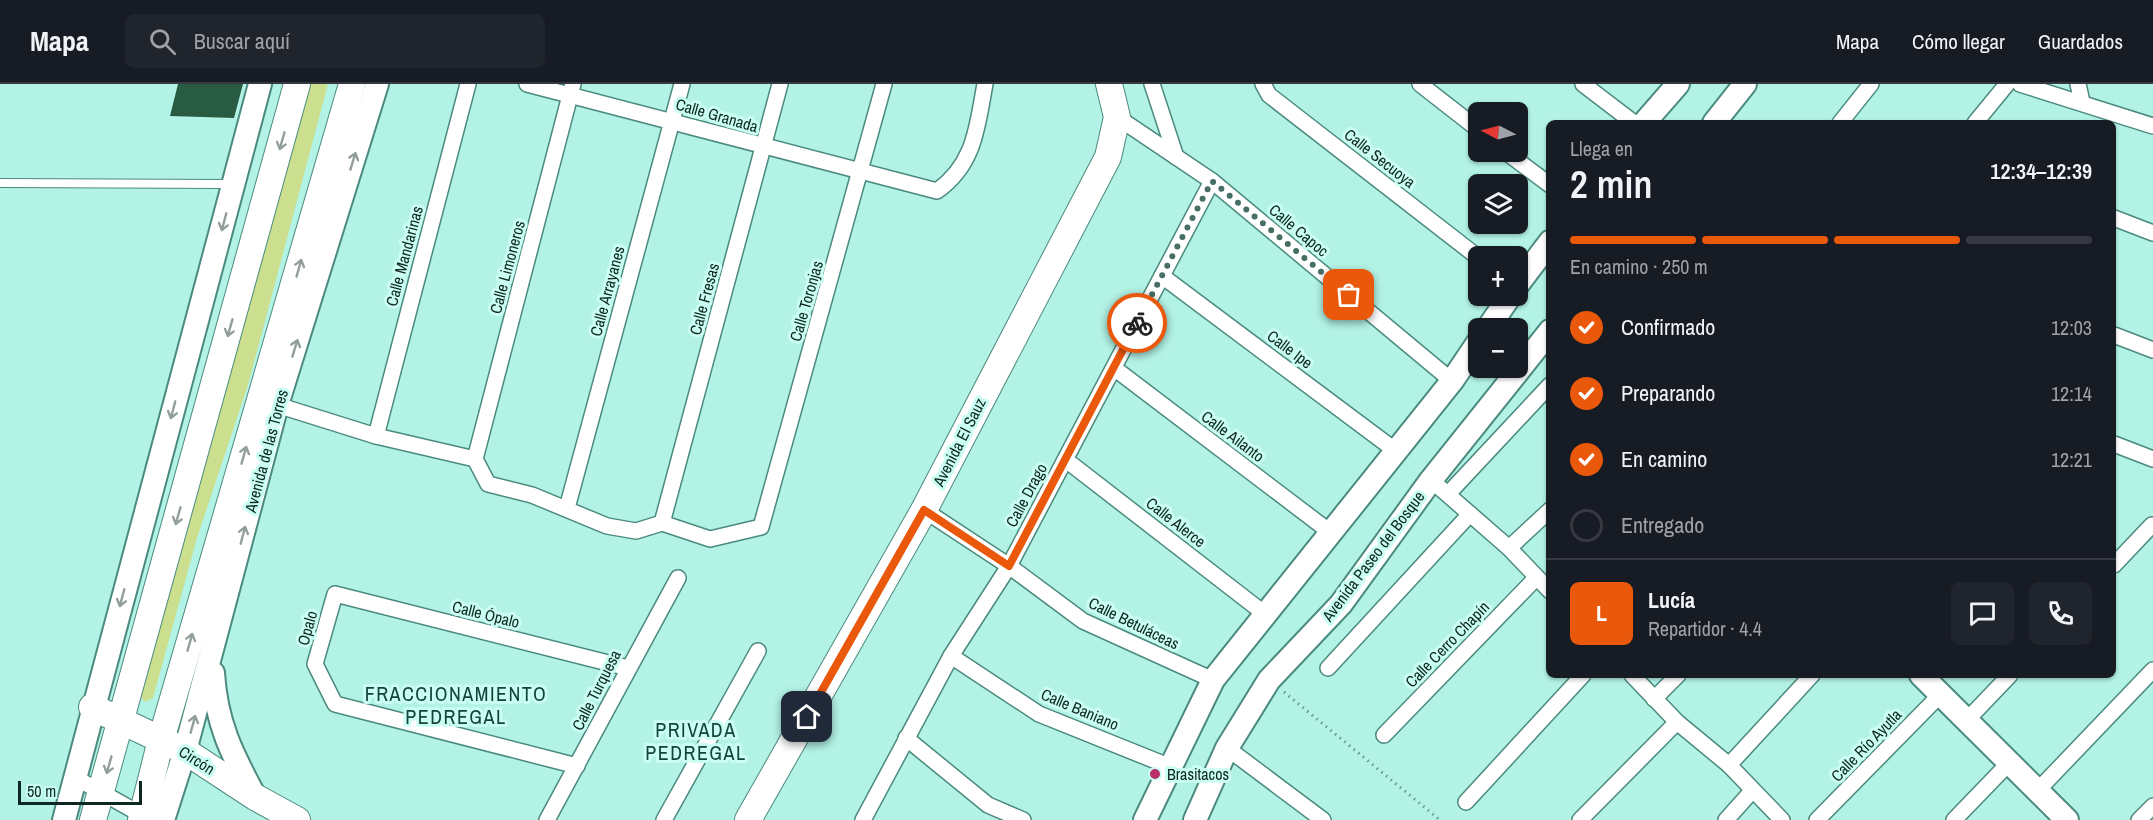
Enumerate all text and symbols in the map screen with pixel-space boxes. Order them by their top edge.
search box [125,14,545,68]
text: Mapa [30,22,89,60]
icon: search [146,25,179,58]
text: Buscar aquí [194,26,290,56]
text: Mapa [1836,27,1879,56]
text: Cómo llegar [1912,27,2005,56]
text: Guardados [2038,27,2123,56]
street label: Calle Granada [673,93,761,137]
north arrow [1468,102,1528,162]
map controls [1468,102,1528,378]
street label: Calle Secuoya [1340,123,1421,193]
one-way arrow [276,131,287,150]
text: Llega en [1570,135,1633,162]
one-way arrow [348,152,359,171]
text: 12:34–12:39 [1990,156,2092,186]
text: 2 min [1570,158,1652,210]
button: layers [1468,174,1528,234]
street label: Calle Capoc [1265,199,1334,262]
street label: Calle Mandarinas [380,203,428,309]
one-way arrow [217,212,229,231]
street label: Calle Limoneros [484,218,530,316]
street label: Calle Arrayanes [584,243,630,339]
button: + [1468,246,1528,306]
text: En camino · 250 m [1570,253,1708,280]
street label: Calle Toronjas [784,258,828,344]
one-way arrow [294,259,305,278]
street label: Calle Fresas [684,261,724,337]
pin [1323,269,1374,320]
icon: bag [1332,278,1365,311]
courier [1107,293,1167,353]
icon: bike [1121,307,1154,340]
icon: check [1570,311,1603,344]
text: Confirmado [1621,312,1715,342]
text: 12:03 [2051,314,2092,341]
button: − [1468,318,1528,378]
one-way arrow [224,319,235,338]
street label: Calle Ipe [1263,325,1317,373]
one-way arrow [290,339,301,358]
icon: check [1570,377,1603,410]
text: Preparando [1621,378,1715,408]
text: 12:14 [2051,380,2092,407]
street label: Avenida de las Torres [239,387,293,516]
street label: Avenida El Sauz [927,394,991,491]
one-way arrow [166,400,178,419]
street label: Calle Ailanto [1197,405,1269,467]
icon: check [1570,443,1603,476]
text: En camino [1621,444,1707,474]
one-way arrow [239,446,250,465]
text: 12:21 [2051,446,2092,473]
street label: Calle Drago [1000,459,1052,531]
street label: Avenida Paseo del Bosque [1316,486,1429,627]
street label: Calle Alerce [1142,492,1210,552]
one-way arrow [172,507,183,526]
text: Entregado [1621,510,1704,540]
one-way arrow [237,526,249,545]
button: chat [1951,582,2014,645]
button: phone [2029,582,2092,645]
text: Lucía [1648,585,1695,615]
one-way arrow [115,588,127,607]
street label: Calle Betuláceas [1085,592,1183,654]
street label: Calle Ópalo [450,595,522,633]
street label: Calle Cerro Chapín [1400,596,1494,692]
text: L [1596,598,1607,628]
street label: Opalo [292,608,322,648]
text: Repartidor · 4.4 [1648,615,1762,642]
one-way arrow [185,633,196,652]
street label: Calle Turquesa [566,645,626,734]
district label: FRACCIONAMIENTO PEDREGAL [365,680,547,730]
street label: Calle Baniano [1038,683,1122,735]
pin [781,691,832,742]
icon: home [790,700,823,733]
street label: Calle Río Ayutla [1826,703,1907,786]
one-way arrow [187,715,199,734]
district label: PRIVADA PEDREGAL [645,716,747,766]
street label: Circón [175,740,219,780]
one-way arrow [103,755,114,774]
place label: Brasitacos [1167,763,1229,785]
marker: Brasitacos [1148,767,1162,781]
scale bar [18,778,142,806]
text: 50 m [27,780,56,802]

